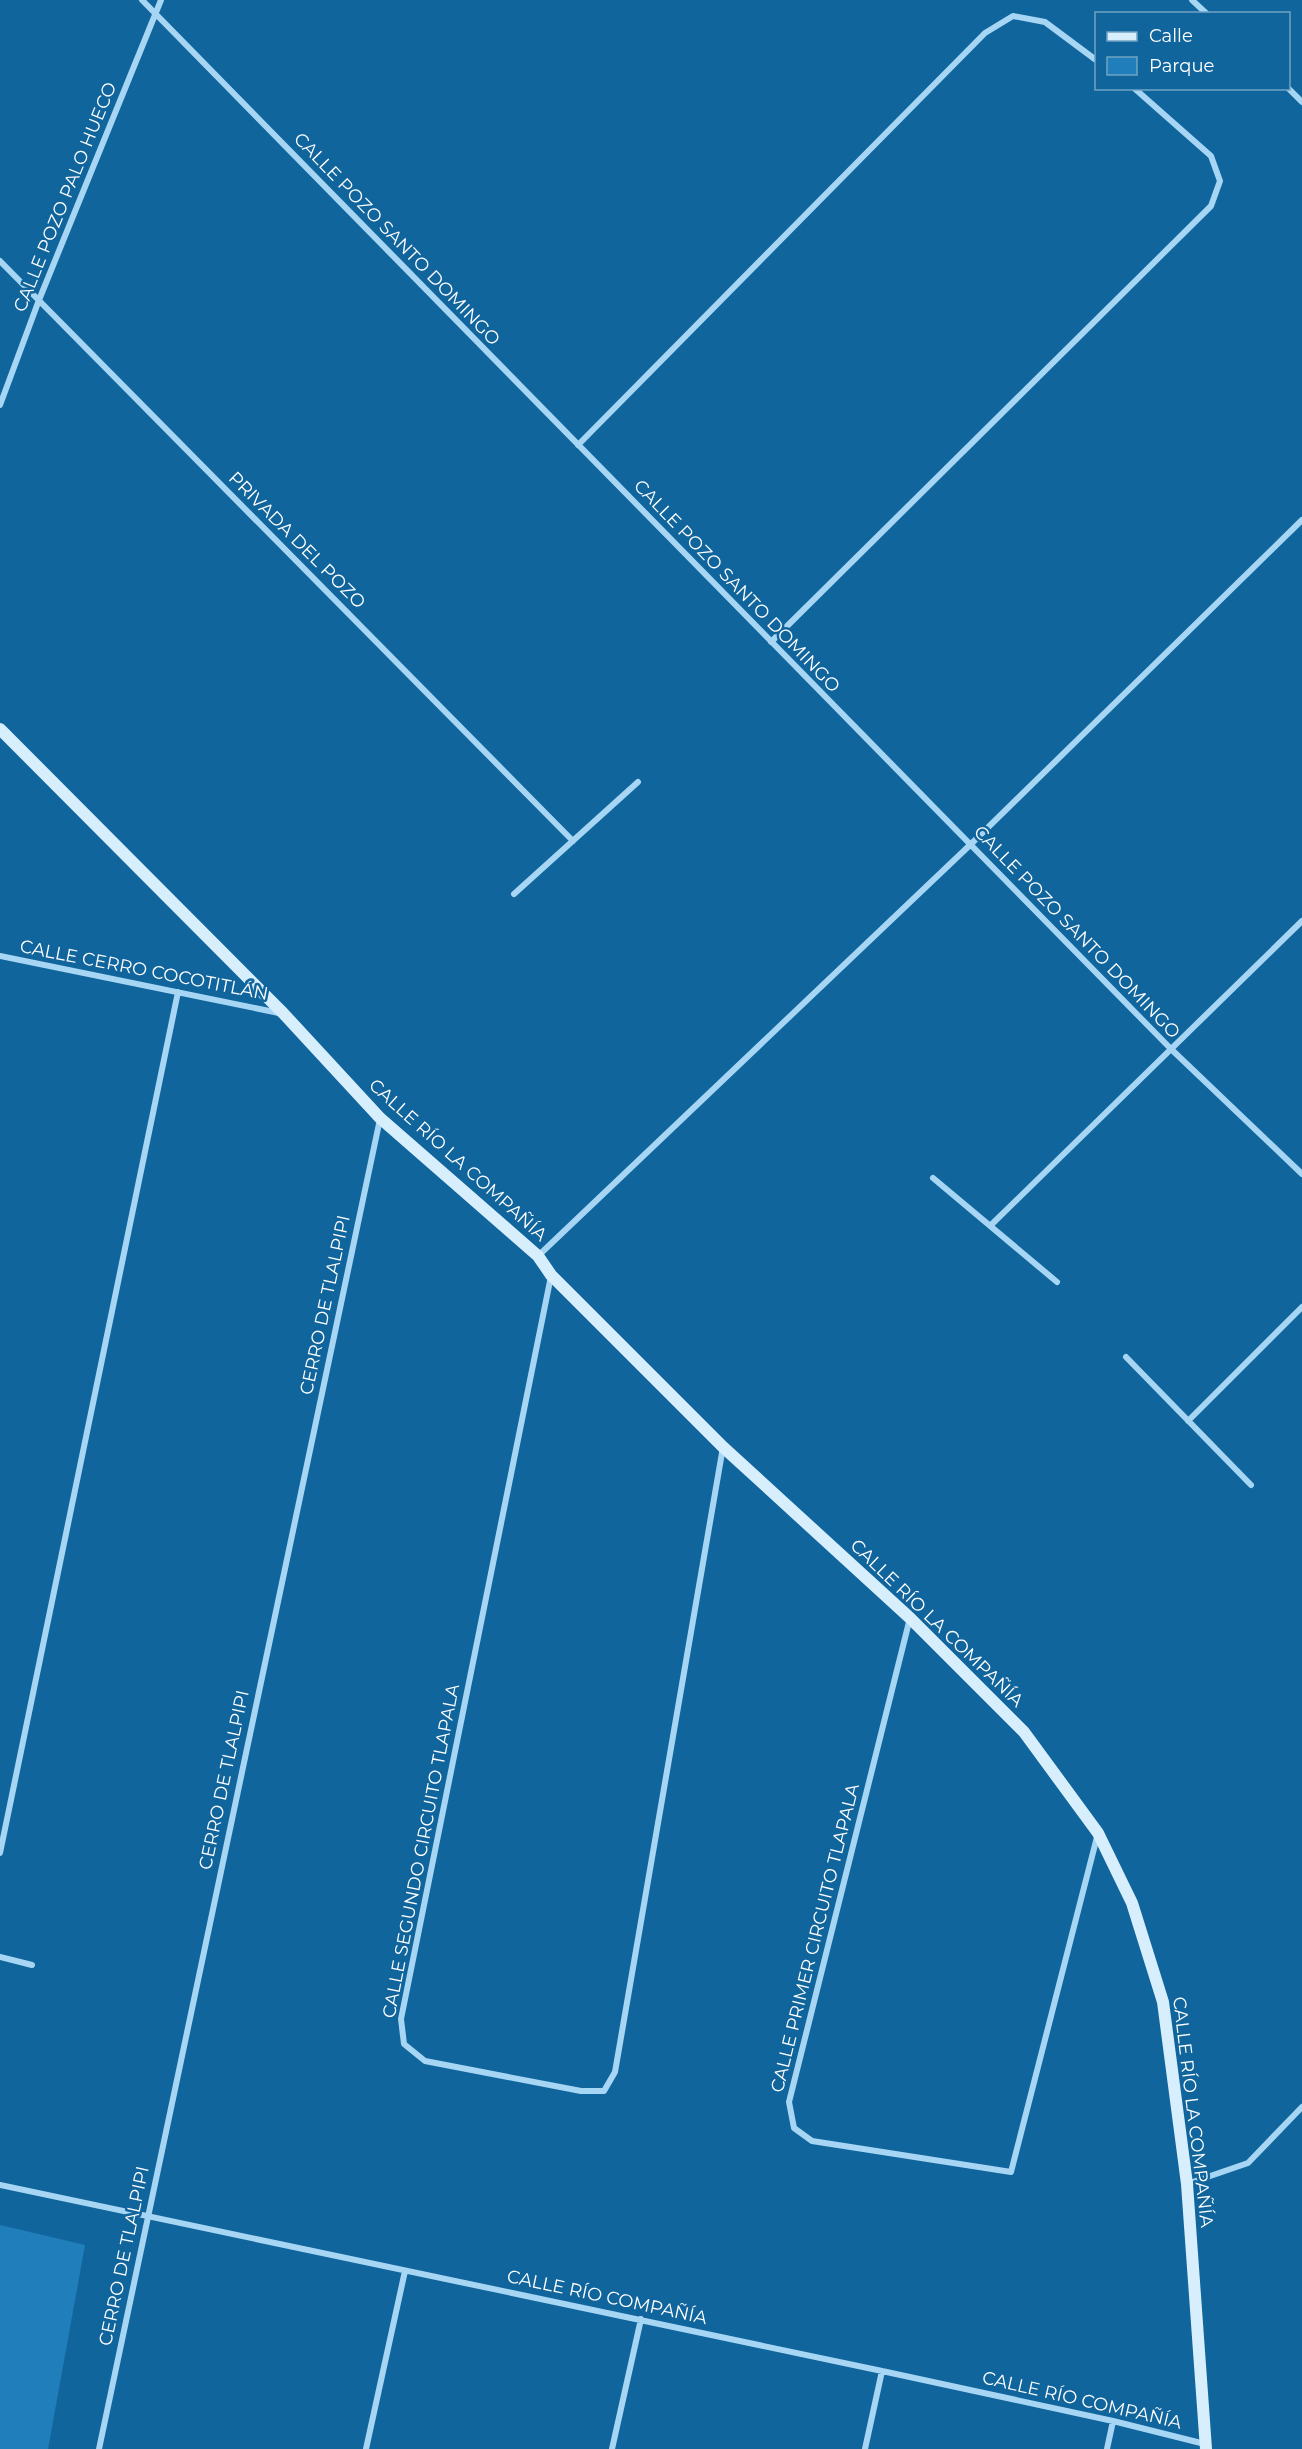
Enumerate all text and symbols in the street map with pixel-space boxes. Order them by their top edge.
legend [1095,12,1290,90]
text: Calle [1149,25,1193,47]
text: Parque [1149,55,1215,77]
street label: CALLE POZO PALO HUECO [9,79,121,315]
street label: CALLE POZO SANTO DOMINGO [289,128,505,350]
street label: PRIVADA DEL POZO [224,467,370,613]
street label: CALLE POZO SANTO DOMINGO [629,475,845,697]
street label: CALLE POZO SANTO DOMINGO [969,821,1185,1043]
street label: CALLE CERRO COCOTITLÁN [18,935,270,1005]
street label: CALLE RÍO LA COMPAÑÍA [364,1074,552,1246]
street label: CERRO DE TLALPIPI [295,1213,355,1397]
street label: CALLE RÍO LA COMPAÑÍA [846,1534,1028,1712]
street label: CALLE SEGUNDO CIRCUITO TLAPALA [378,1682,464,2020]
street label: CERRO DE TLALPIPI [194,1688,254,1872]
street label: CALLE PRIMER CIRCUITO TLAPALA [766,1781,864,2095]
street label: CALLE RÍO LA COMPAÑÍA [1168,1995,1218,2229]
street label: CERRO DE TLALPIPI [94,2164,154,2348]
street label: CALLE RÍO COMPAÑÍA [505,2265,709,2329]
street label: CALLE RÍO COMPAÑÍA [980,2366,1184,2434]

